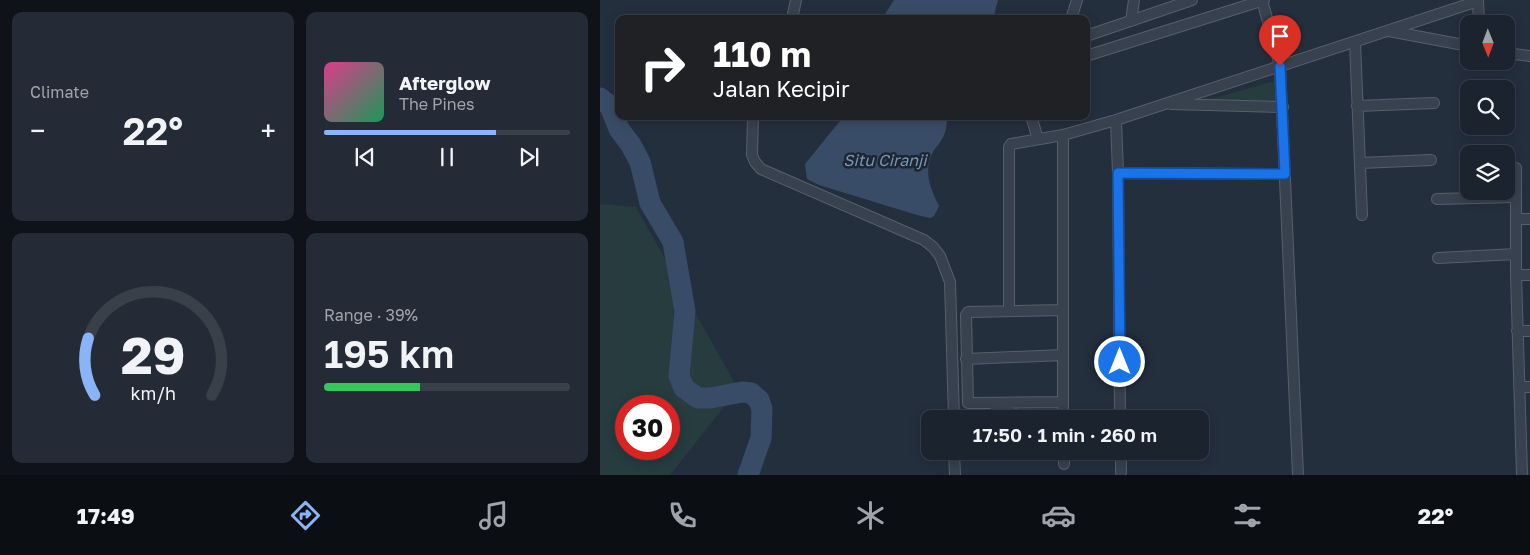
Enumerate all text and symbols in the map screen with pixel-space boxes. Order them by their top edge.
pin [1259,15,1301,66]
north arrow [1460,15,1515,70]
map controls [1460,15,1515,200]
icon: arrive [1266,22,1294,50]
text: 110 m [713,33,811,75]
icon: right [630,35,695,100]
text: Afterglow [399,71,490,94]
text: Jalan Kecipir [713,75,850,102]
button: search [1460,80,1515,135]
text: Climate [30,82,89,102]
text: The Pines [399,94,474,114]
text: 22° [123,108,183,153]
text: − [30,114,45,147]
text: + [261,114,276,147]
icon: previous [351,143,379,171]
icon: pause [433,143,461,171]
icon: next [515,143,543,171]
button: layers [1460,145,1515,200]
water label: Situ Ciranji [843,150,928,170]
text: Range · 39% [324,305,418,325]
text: 29 [121,323,185,385]
text: 195 km [324,331,454,376]
position arrow [1093,335,1145,387]
text: km/h [130,382,176,404]
speed limit sign: 30 [615,395,680,460]
text: 17:50 · 1 min · 260 m [973,423,1157,446]
icon: directions [288,498,323,533]
icon: music [476,498,511,533]
icon: phone [665,498,700,533]
icon: climate [853,498,888,533]
icon: car [1041,498,1076,533]
icon: filters [1230,498,1265,533]
text: 17:49 [77,502,135,529]
text: 22° [1418,502,1453,529]

